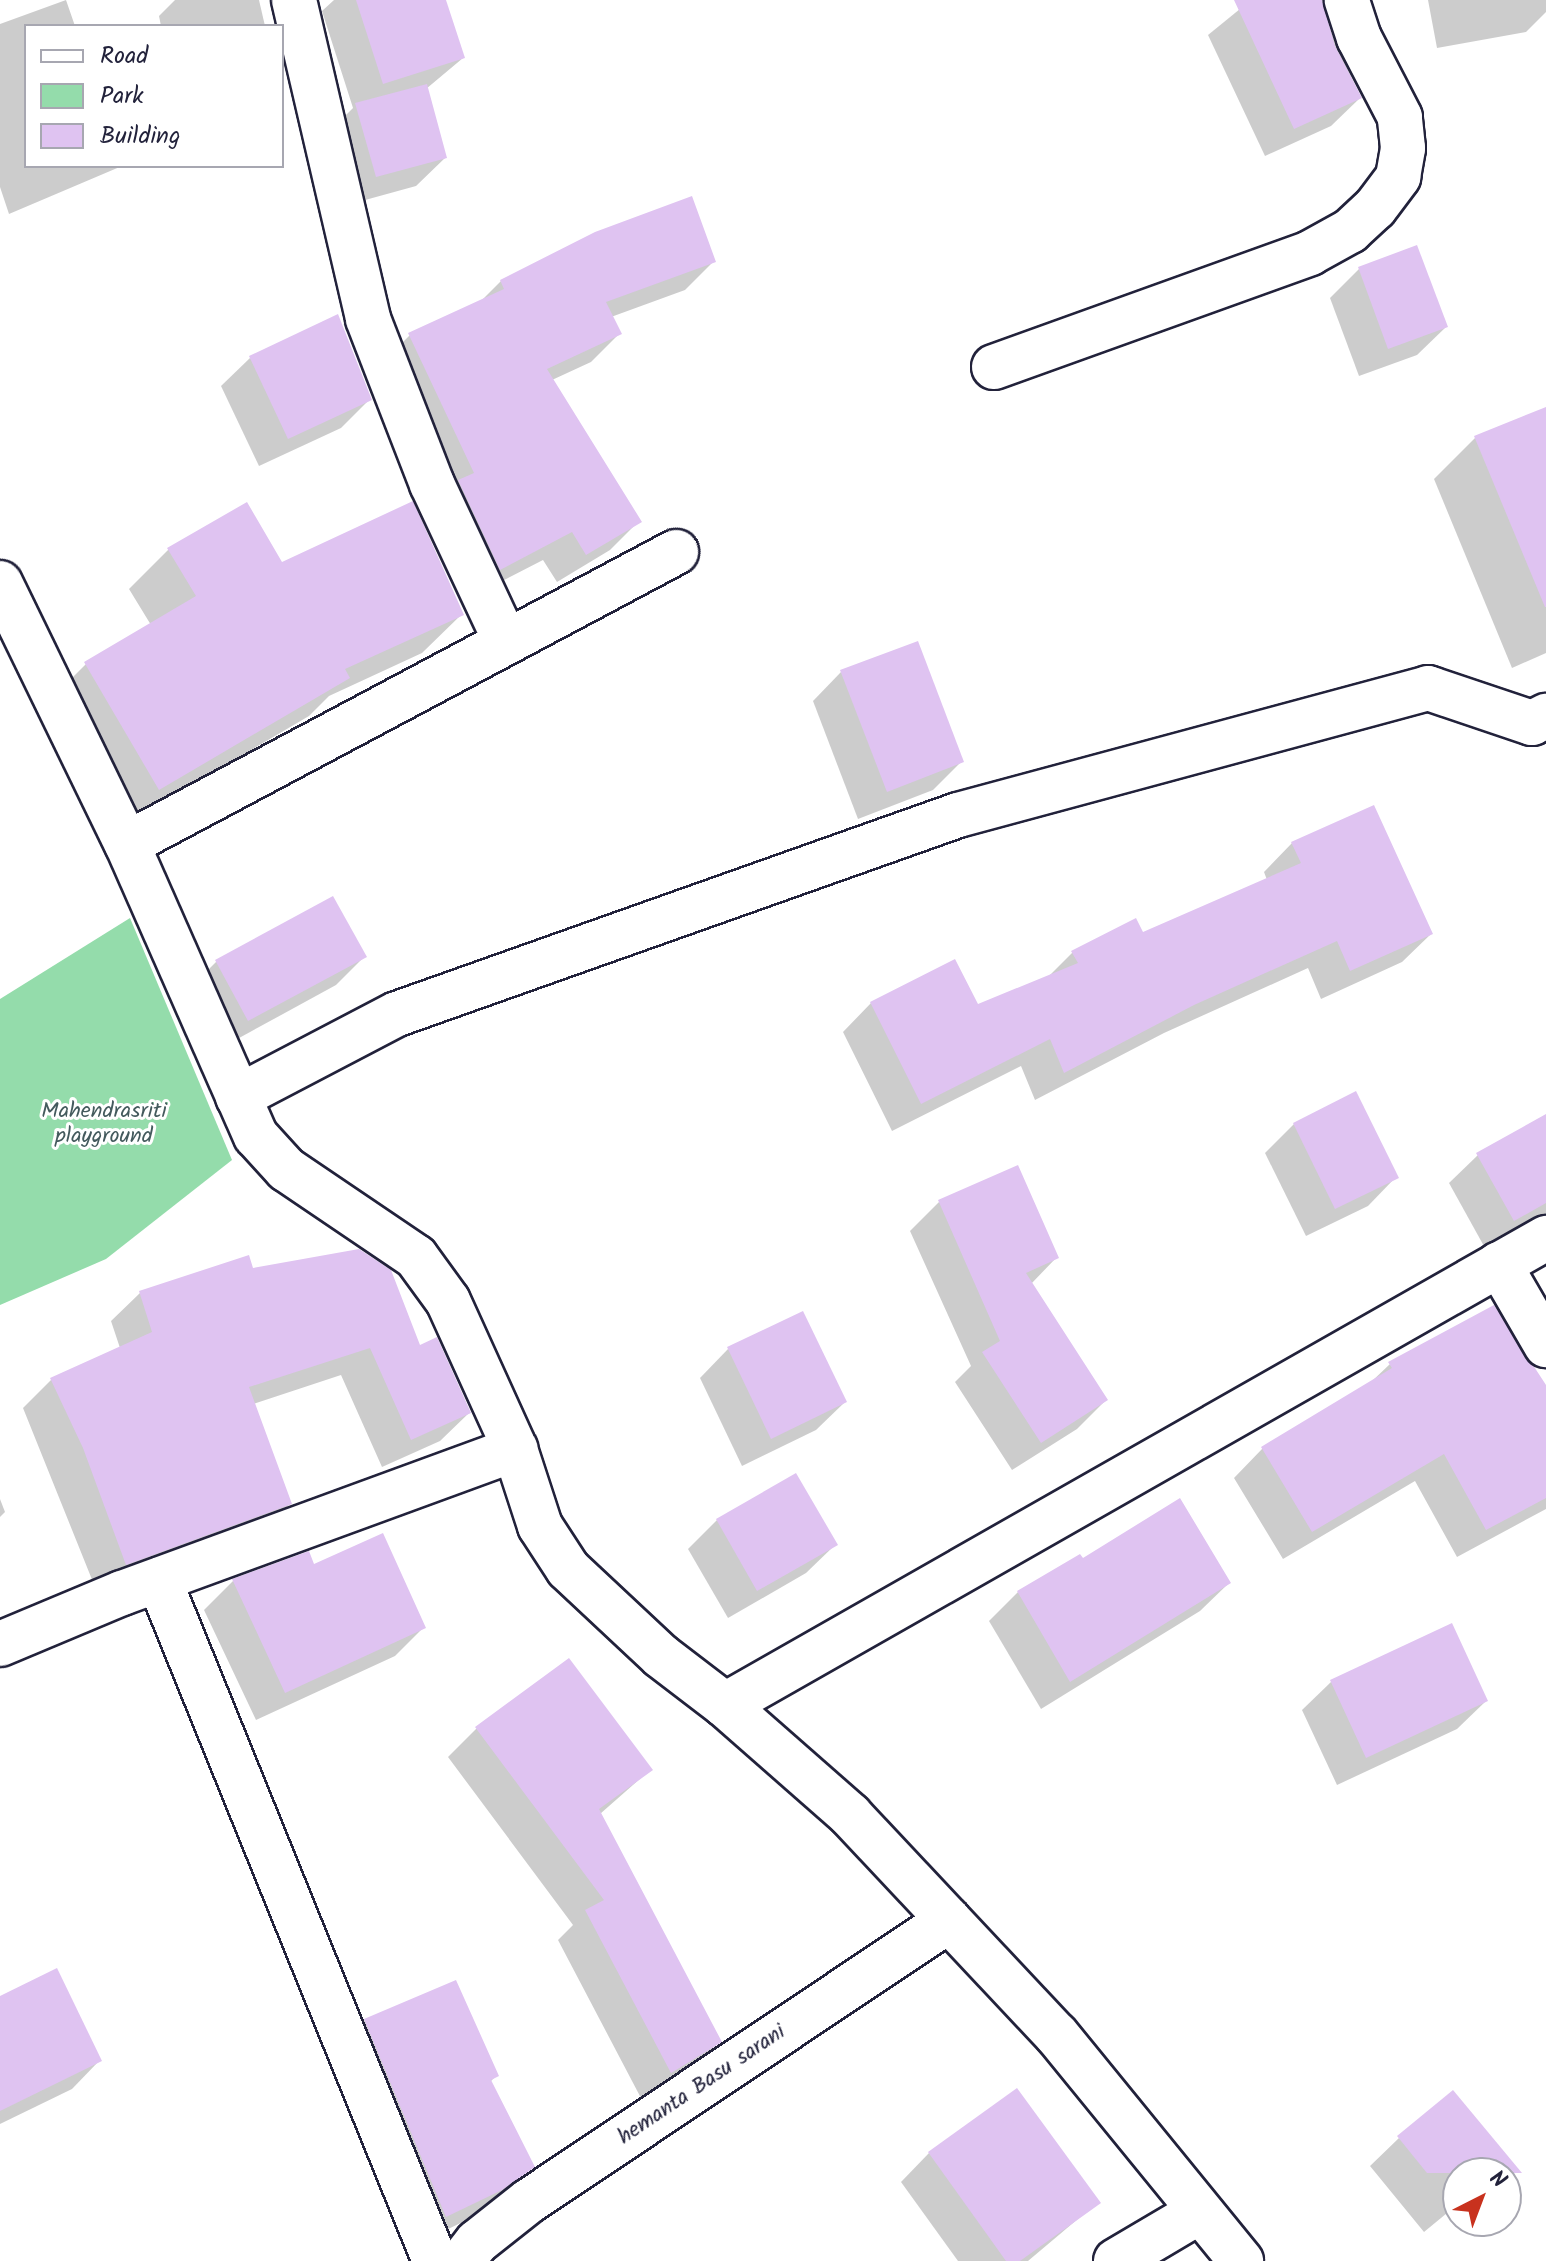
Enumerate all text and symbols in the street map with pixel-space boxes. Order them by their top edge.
legend [24,24,284,168]
text: Road [100,37,148,76]
text: Park [100,77,144,116]
text: Building [100,117,180,156]
park label: Mahendrasriti playground [41,1098,167,1150]
street label: hemanta Basu sarani [613,2019,791,2151]
north arrow [1442,2157,1522,2237]
text: N [1480,2163,1514,2198]

